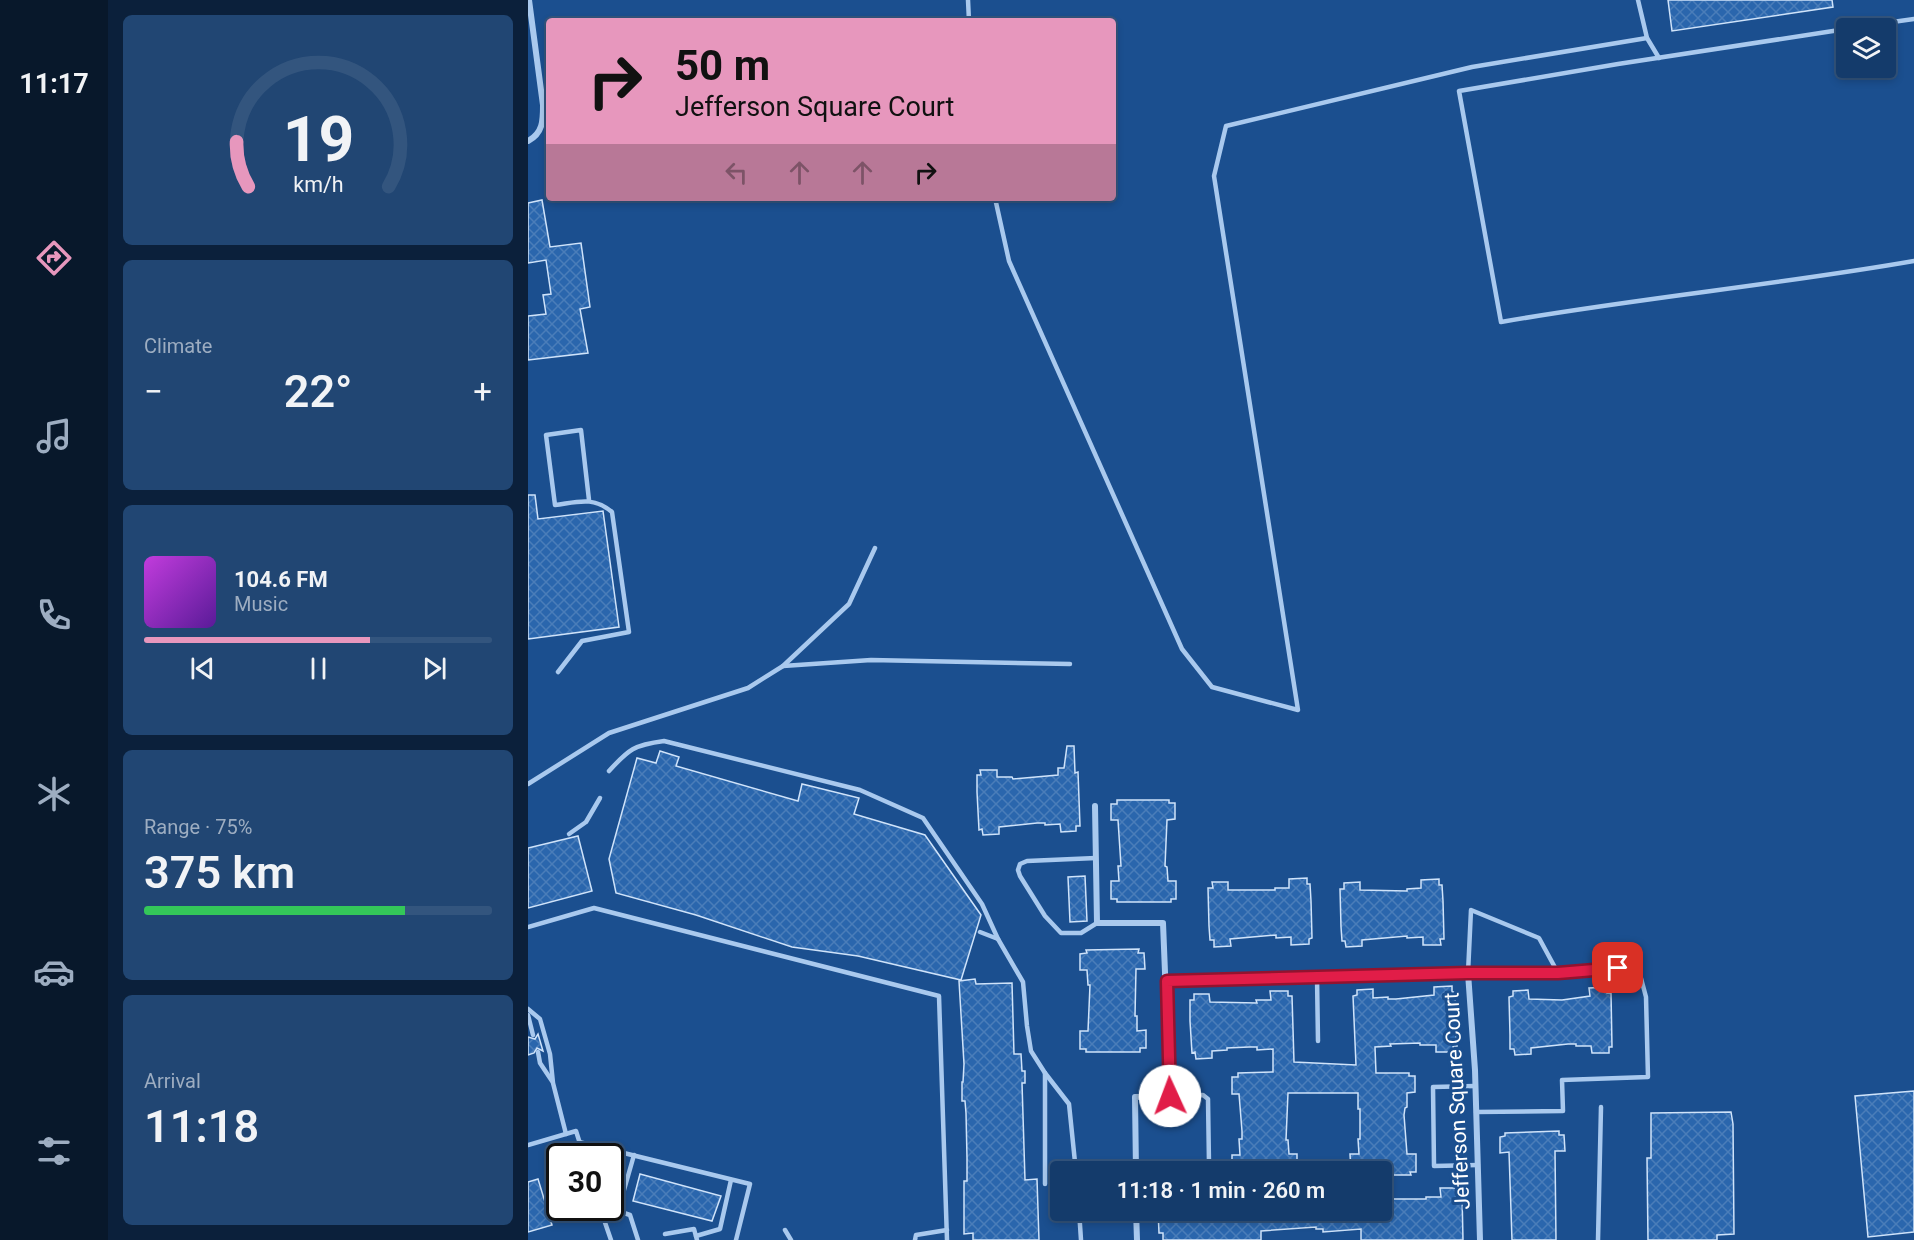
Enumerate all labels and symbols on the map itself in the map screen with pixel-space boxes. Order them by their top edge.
pin [1592,942,1643,993]
street label: Jefferson Square Court [1439,992,1475,1210]
position arrow [1138,1064,1202,1128]
speed limit sign: 30 [546,1143,624,1221]

